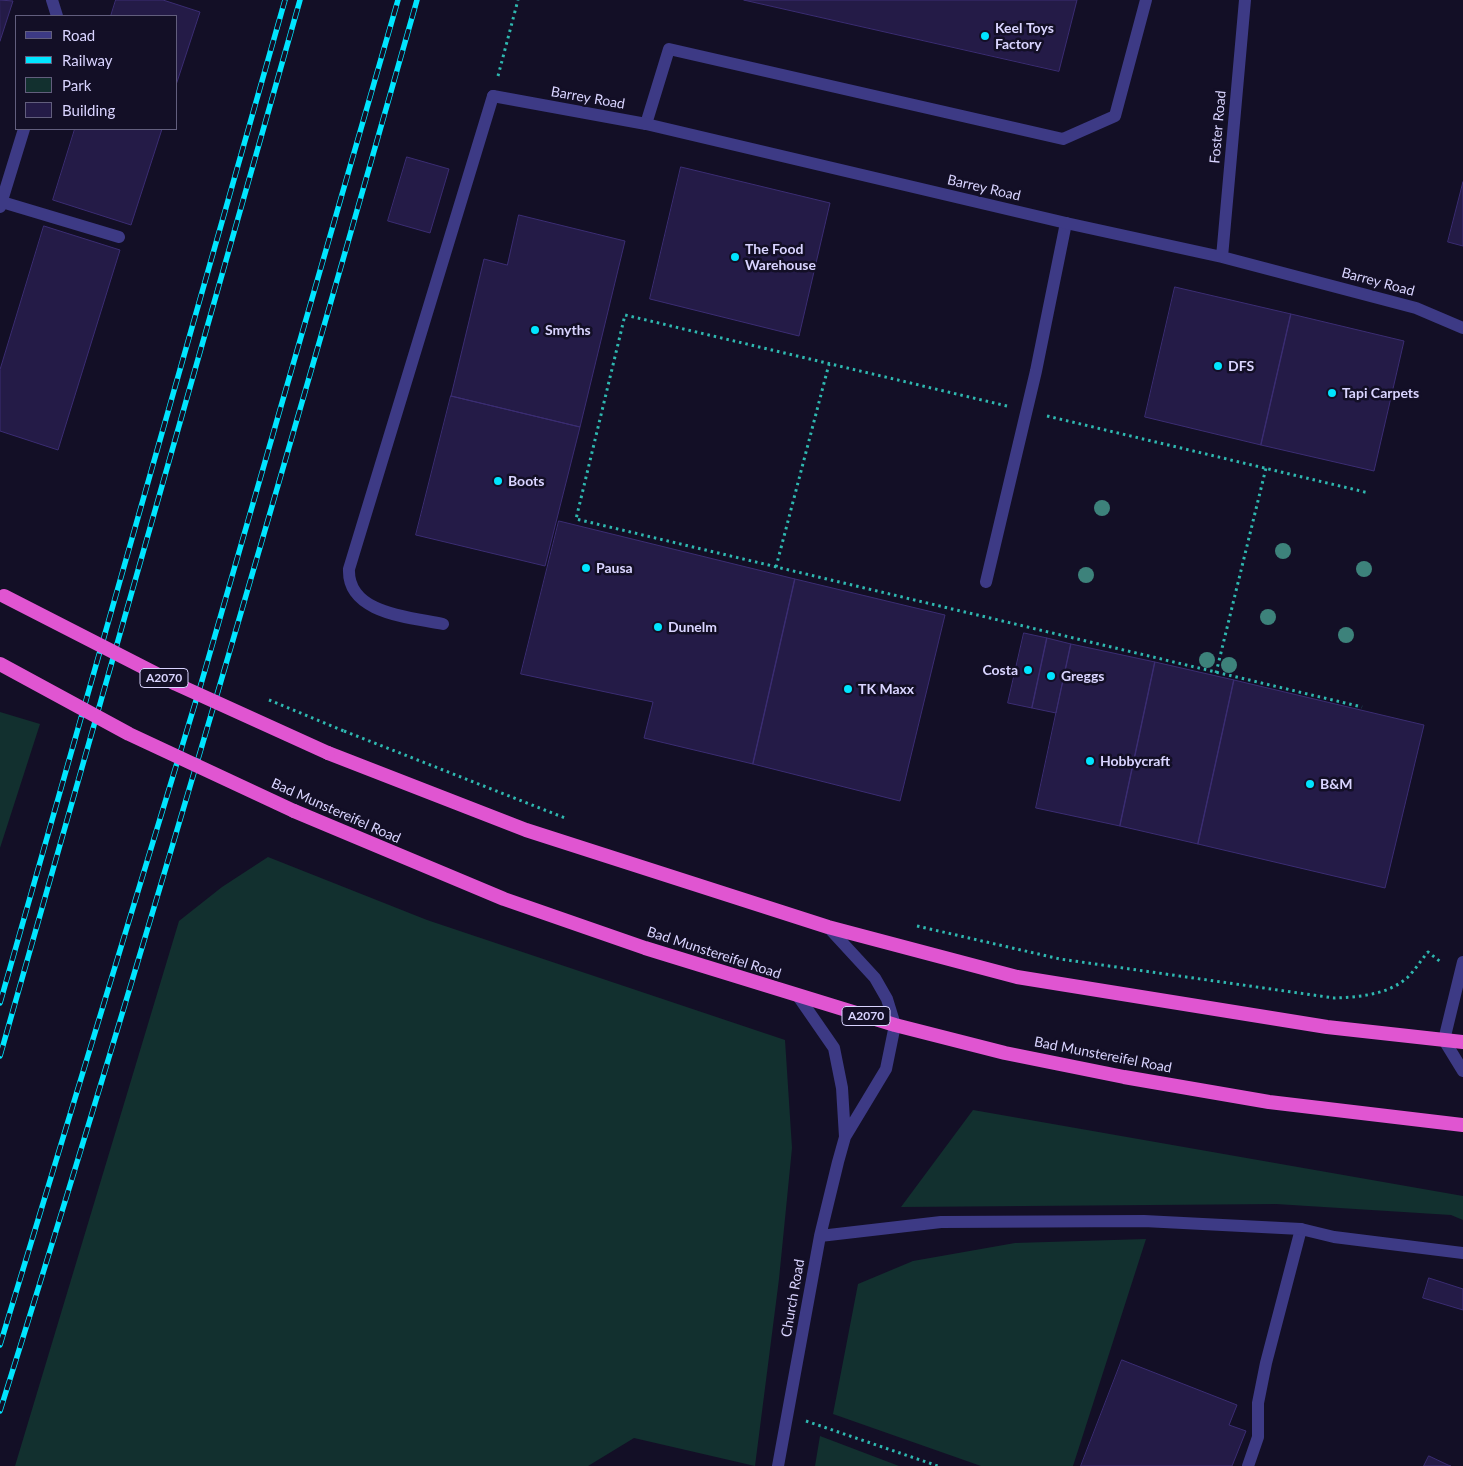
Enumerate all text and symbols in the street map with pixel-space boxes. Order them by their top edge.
legend [15,15,178,130]
place label: Keel Toys Factory [995,20,1054,52]
text: Road [62,26,95,44]
marker: Keel Toys Factory [979,30,991,42]
text: Railway [62,51,113,69]
text: Park [62,76,91,94]
street label: Barrey Road [550,83,626,113]
street label: Foster Road [1206,90,1230,164]
text: Building [62,101,115,119]
street label: Barrey Road [946,171,1022,205]
place label: The Food Warehouse [745,241,816,274]
marker: The Food Warehouse [729,251,741,263]
street label: Barrey Road [1340,264,1416,300]
place label: Smyths [545,322,591,338]
marker: Smyths [529,324,541,336]
place label: DFS [1228,358,1254,374]
marker: DFS [1212,360,1224,372]
place label: Tapi Carpets [1342,385,1419,401]
marker: Tapi Carpets [1326,387,1338,399]
place label: Boots [508,473,544,489]
marker: Boots [492,475,504,487]
place label: Pausa [596,560,633,576]
marker: Pausa [580,562,592,574]
place label: Dunelm [668,619,717,635]
marker: Dunelm [652,621,664,633]
place label: Costa [982,662,1018,678]
marker: Costa [1022,664,1034,676]
road number: A2070 [140,668,188,688]
place label: Greggs [1061,668,1104,684]
marker: Greggs [1045,670,1057,682]
place label: TK Maxx [858,681,914,697]
marker: TK Maxx [842,683,854,695]
place label: Hobbycraft [1100,753,1170,769]
marker: Hobbycraft [1084,755,1096,767]
street label: Bad Munstereifel Road [269,775,403,847]
place label: B&M [1320,776,1353,792]
marker: B&M [1304,778,1316,790]
street label: Bad Munstereifel Road [645,923,783,983]
road number: A2070 [842,1006,890,1026]
street label: Bad Munstereifel Road [1033,1033,1173,1077]
street label: Church Road [778,1258,808,1338]

